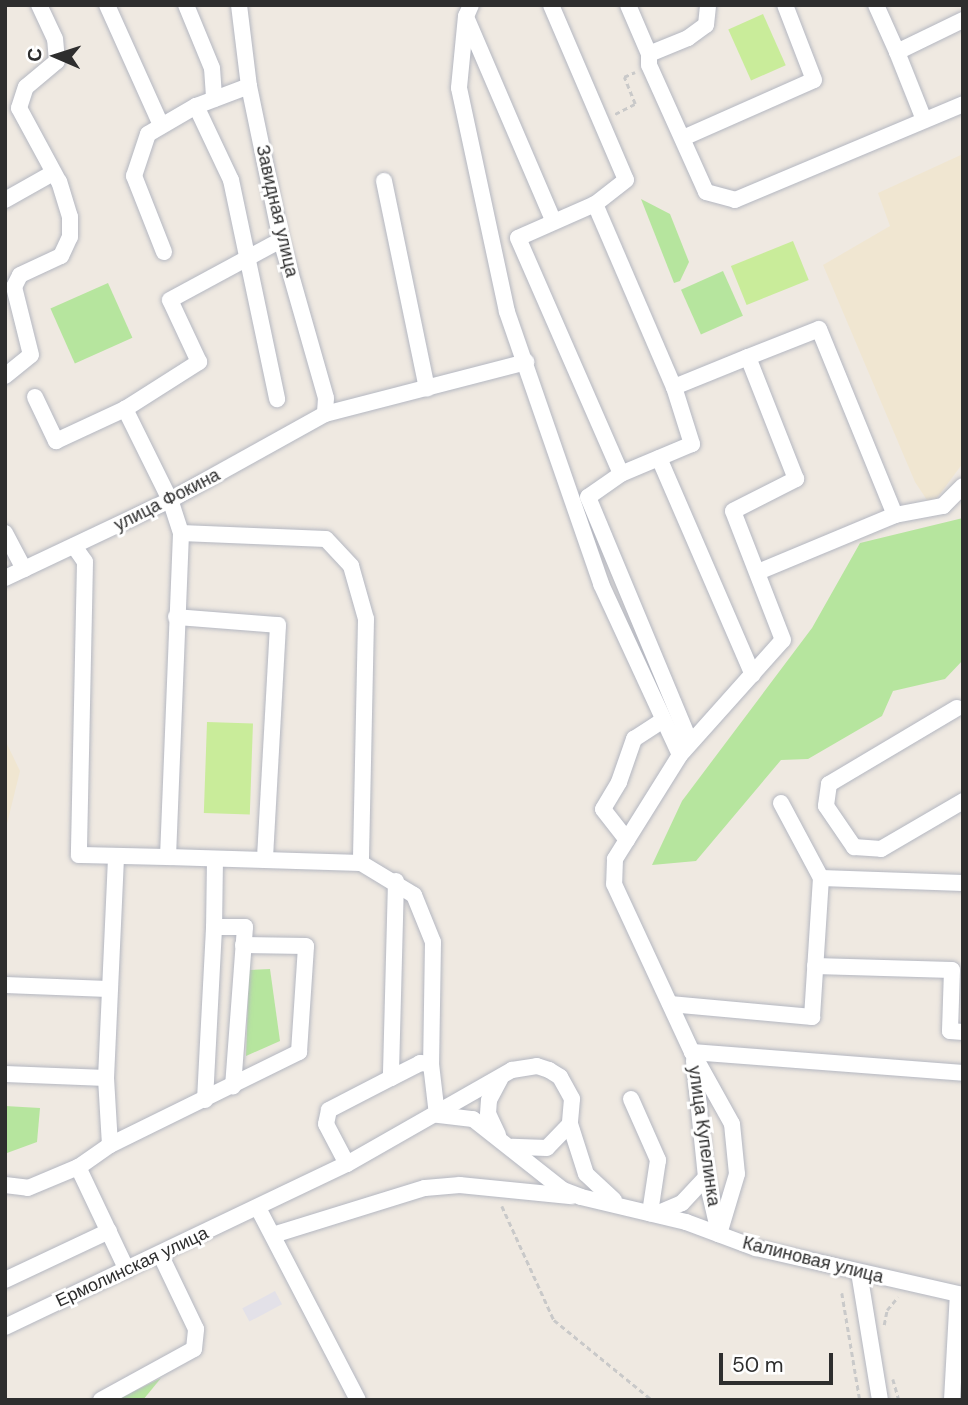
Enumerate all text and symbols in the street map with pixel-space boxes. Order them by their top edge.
north arrow [21,21,91,91]
text: С [22,47,47,62]
street label: Завидная улица [251,143,303,279]
street label: улица Фокина [110,464,224,536]
street label: улица Купелинка [683,1064,725,1208]
street label: Ермолинская улица [52,1222,212,1312]
street label: Калиновая улица [740,1232,886,1288]
scale bar [723,1338,837,1382]
text: 50 m [732,1351,783,1379]

